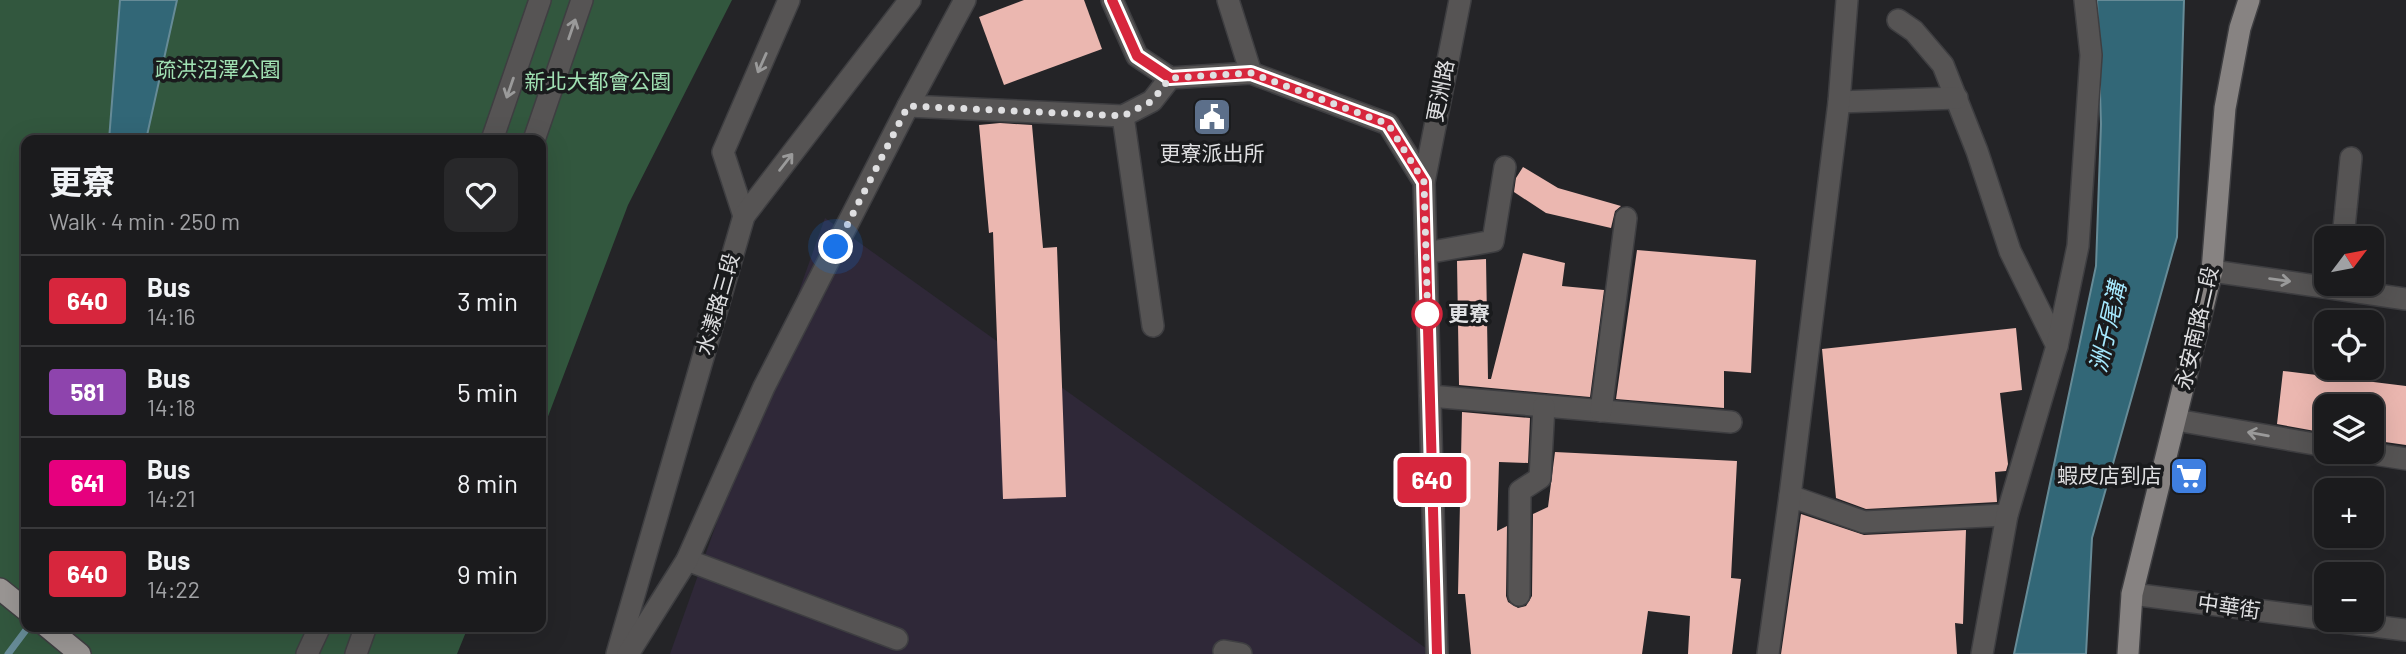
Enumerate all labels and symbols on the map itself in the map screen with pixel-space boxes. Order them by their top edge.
one-way arrow [566,18,579,40]
one-way arrow [754,51,767,73]
park label: 疏洪沼澤公園 [155,56,281,81]
street label: 更洲路 [1421,57,1458,124]
park label: 新北大都會公園 [525,68,672,93]
one-way arrow [503,76,515,98]
public building icon: 更寮派出所 [1191,96,1233,138]
place label: 更寮派出所 [1160,140,1265,165]
one-way arrow [778,153,793,171]
north arrow [2314,226,2384,296]
your location [818,229,853,264]
street label: 水漾路三段 [690,250,743,357]
street label: 永安南路二段 [2169,263,2222,392]
one-way arrow [2268,274,2291,287]
water label: 洲子尾溝 [2083,276,2132,375]
marker: 更寮 [1412,299,1442,329]
place label: 更寮 [1448,300,1490,325]
one-way arrow [2248,427,2270,440]
supermarket icon: 蝦皮店到店 [2168,455,2210,497]
line badge: 640 [1392,457,1472,503]
place label: 蝦皮店到店 [2057,462,2162,487]
street label: 中華街 [2196,589,2262,622]

